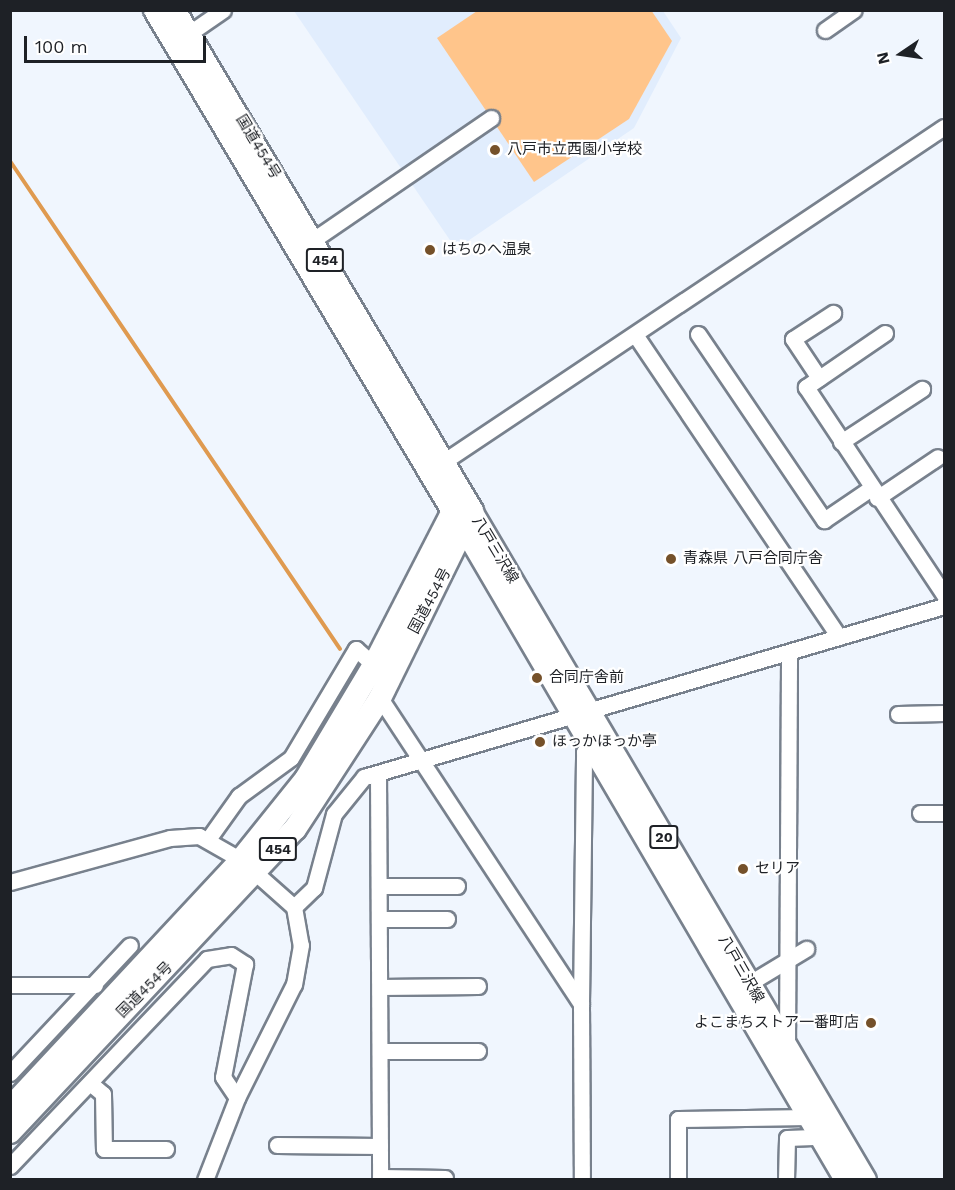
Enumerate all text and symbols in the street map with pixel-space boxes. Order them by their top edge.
scale bar [27,24,208,62]
north arrow [871,24,931,84]
text: 100 m [35,36,88,57]
text: N [872,50,894,66]
street label: 国道454号 [232,111,284,183]
place label: 八戸市立西園小学校 [507,141,642,159]
marker: 八戸市立西園小学校 [488,143,502,157]
place label: はちのへ温泉 [442,241,532,259]
marker: はちのへ温泉 [423,243,437,257]
road number: 454 [306,249,344,271]
street label: 八戸三沢線 [468,513,522,587]
place label: 青森県 八戸合同庁舎 [683,550,823,568]
marker: 青森県 八戸合同庁舎 [664,552,678,566]
street label: 国道454号 [405,565,455,637]
place label: 合同庁舎前 [549,669,624,687]
marker: 合同庁舎前 [530,671,544,685]
place label: ほっかほっか亭 [552,733,657,751]
marker: ほっかほっか亭 [533,735,547,749]
road number: 20 [649,826,679,848]
road number: 454 [258,838,298,860]
place label: セリア [755,860,800,878]
marker: セリア [736,862,750,876]
street label: 八戸三沢線 [714,932,768,1006]
street label: 国道454号 [113,958,177,1022]
place label: よこまちストア一番町店 [694,1014,859,1032]
marker: よこまちストア一番町店 [864,1016,878,1030]

